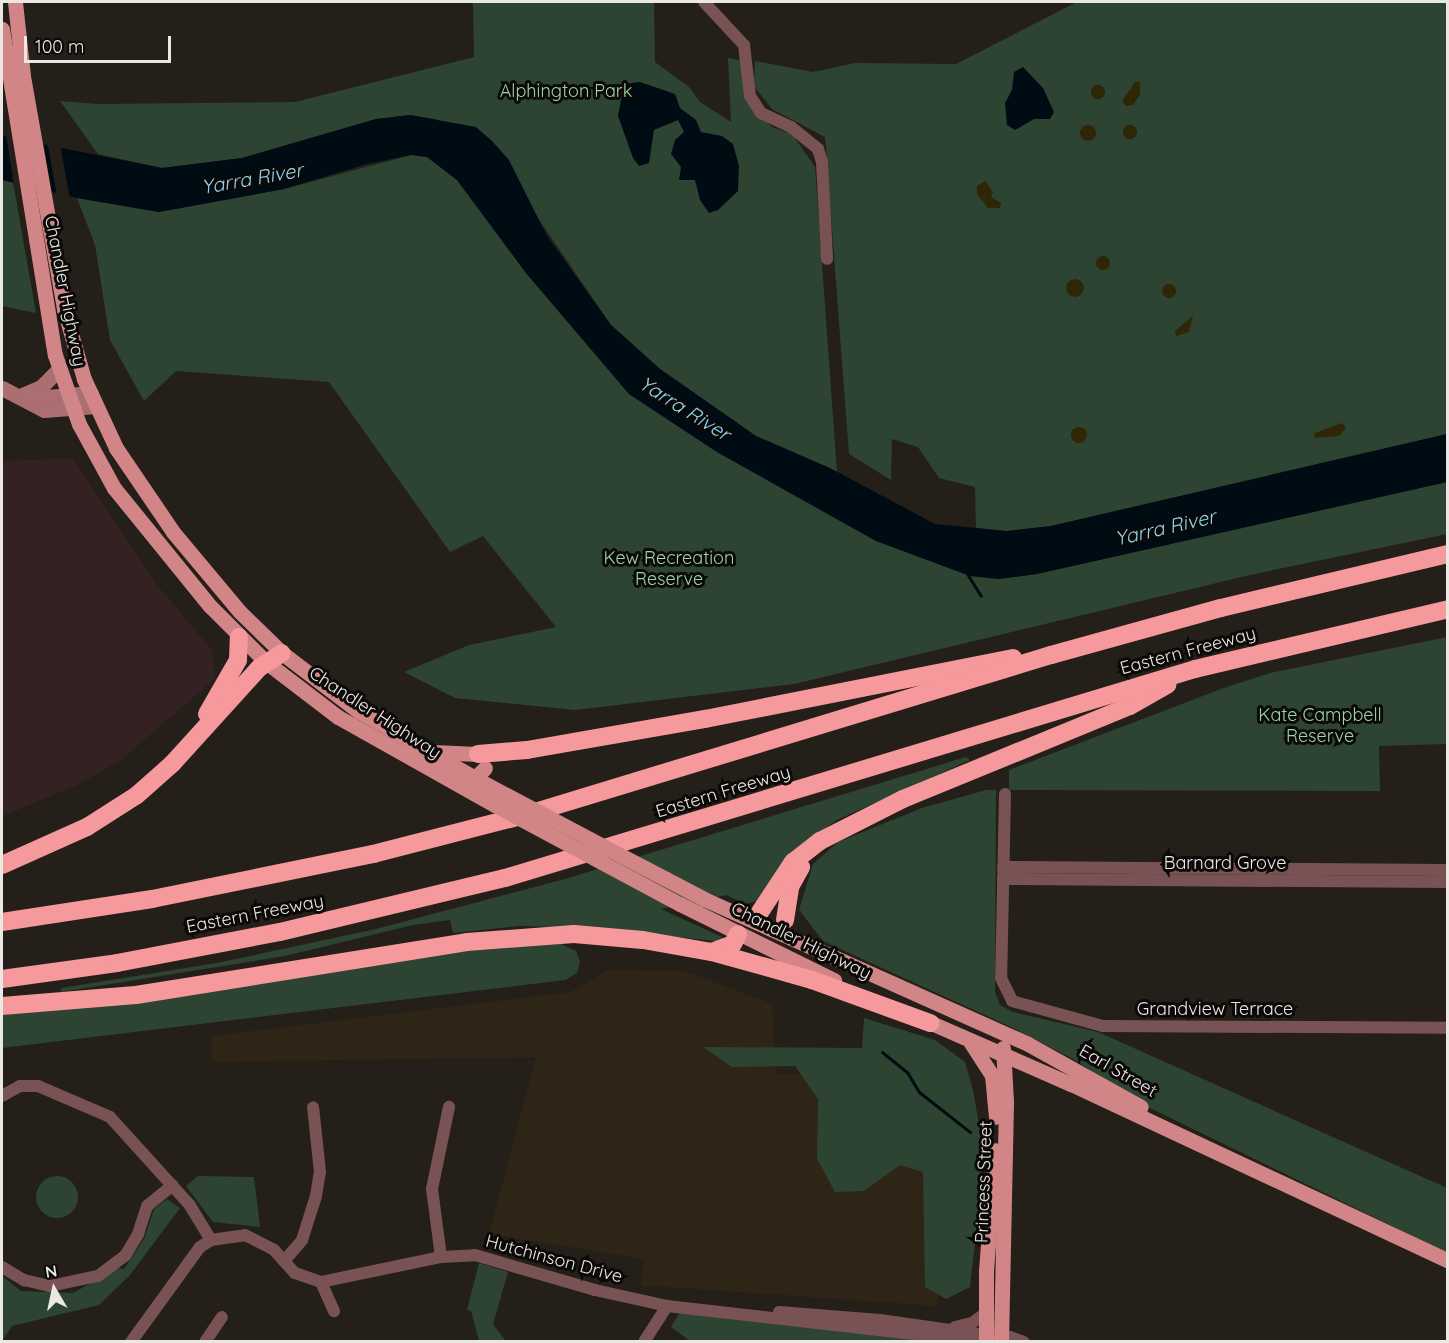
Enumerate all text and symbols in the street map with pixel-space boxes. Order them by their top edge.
scale bar [27,24,174,62]
text: 100 m [35,35,84,58]
park label: Alphington Park [500,80,632,102]
water label: Yarra River [199,157,305,199]
street label: Chandler Highway [40,214,90,368]
water label: Yarra River [635,371,735,445]
water label: Yarra River [1112,504,1218,550]
park label: Kew Recreation Reserve [604,548,734,590]
street label: Eastern Freeway [1118,622,1258,680]
street label: Chandler Highway [305,662,445,764]
park label: Kate Campbell Reserve [1258,705,1382,748]
street label: Eastern Freeway [653,761,793,823]
street label: Barnard Grove [1164,852,1286,874]
street label: Eastern Freeway [184,890,326,938]
street label: Chandler Highway [727,898,875,984]
street label: Grandview Terrace [1137,998,1293,1020]
street label: Earl Street [1075,1040,1161,1102]
street label: Princess Street [971,1120,997,1244]
street label: Hutchinson Drive [483,1230,625,1288]
north arrow [24,1259,84,1319]
text: N [44,1260,59,1282]

